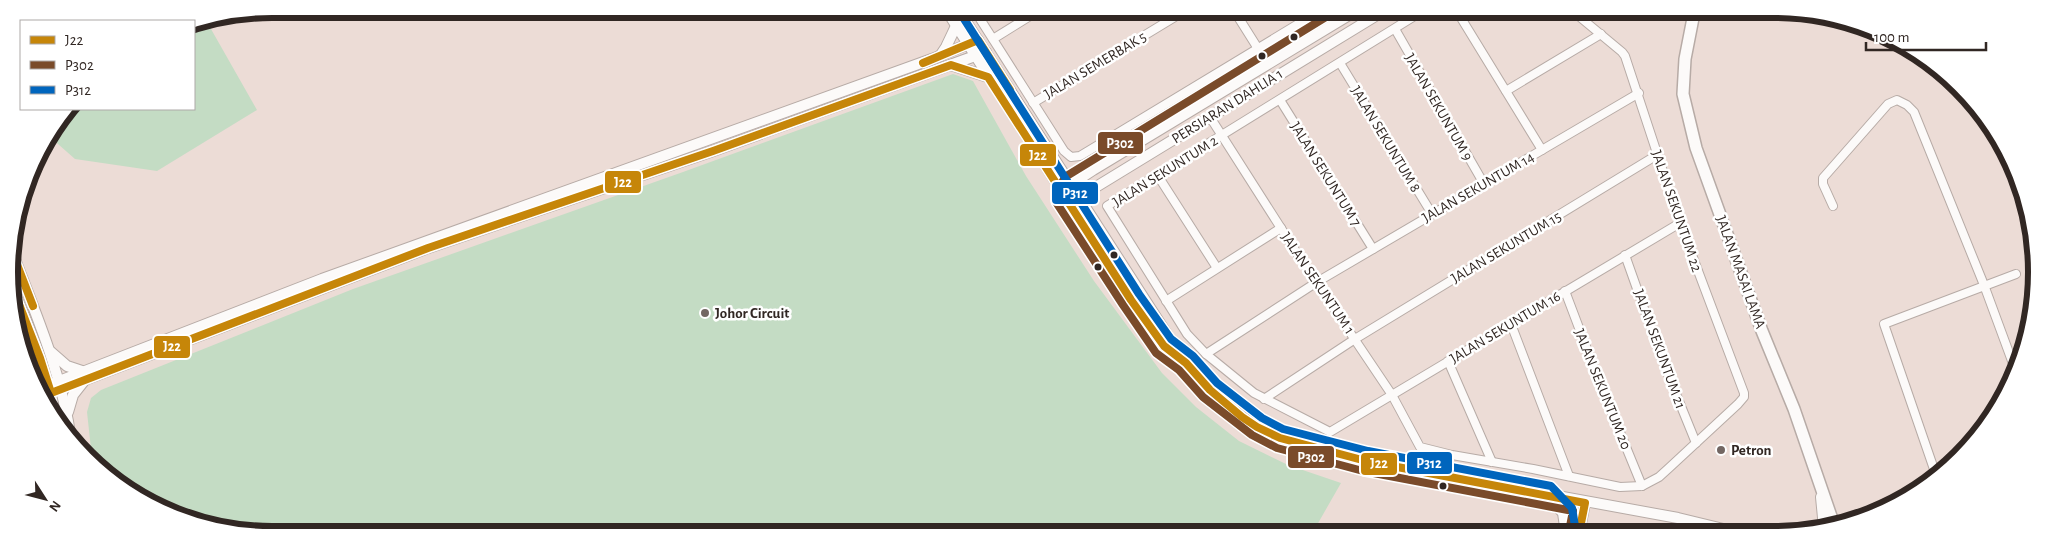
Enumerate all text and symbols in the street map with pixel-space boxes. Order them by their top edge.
legend [20,20,195,110]
scale bar [1866,20,1986,52]
street label: JALAN SEMERBAK 5 [1042,29,1149,102]
text: 100 m [1874,30,1909,45]
unlabelled marker [1289,32,1299,42]
text: J22 [65,33,83,48]
unlabelled marker [1257,51,1267,61]
street label: JALAN SEKUNTUM 9 [1402,51,1475,163]
text: P302 [65,58,94,73]
street label: PERSIARAN DAHLIA 1 [1169,66,1285,147]
text: P312 [65,83,91,98]
street label: JALAN SEKUNTUM 8 [1348,84,1423,195]
street label: JALAN SEKUNTUM 7 [1287,119,1364,229]
line badge: P302 [1097,131,1144,155]
street label: JALAN SEKUNTUM 2 [1110,133,1221,210]
text: P302 [1106,137,1134,151]
line badge: J22 [1019,143,1057,167]
street label: JALAN SEKUNTUM 22 [1649,148,1704,274]
text: J22 [1029,149,1047,163]
street label: JALAN SEKUNTUM 14 [1420,149,1537,226]
line badge: J22 [604,170,642,194]
text: J22 [614,176,632,190]
line badge: P312 [1051,181,1099,205]
text: P312 [1062,187,1088,201]
street label: JALAN SEKUNTUM 15 [1449,209,1564,286]
street label: JALAN MASAI LAMA [1713,214,1768,331]
street label: JALAN SEKUNTUM 1 [1278,230,1357,337]
unlabelled marker [1109,250,1119,260]
unlabelled marker [1093,262,1103,272]
street label: JALAN SEKUNTUM 21 [1631,287,1688,411]
street label: JALAN SEKUNTUM 16 [1447,289,1563,366]
place label: Johor Circuit [715,306,789,321]
marker: Johor Circuit [699,307,711,319]
street label: JALAN SEKUNTUM 20 [1571,327,1634,452]
line badge: J22 [153,335,191,359]
text: J22 [163,340,181,354]
place label: Petron [1731,443,1772,458]
marker: Petron [1715,444,1727,456]
line badge: P302 [1287,445,1335,469]
text: P302 [1297,451,1325,465]
line badge: P312 [1406,451,1453,475]
line badge: J22 [1360,452,1398,476]
text: J22 [1370,457,1388,471]
text: P312 [1416,457,1442,471]
north arrow [20,474,70,524]
unlabelled marker [1438,481,1448,491]
text: N [46,498,63,514]

